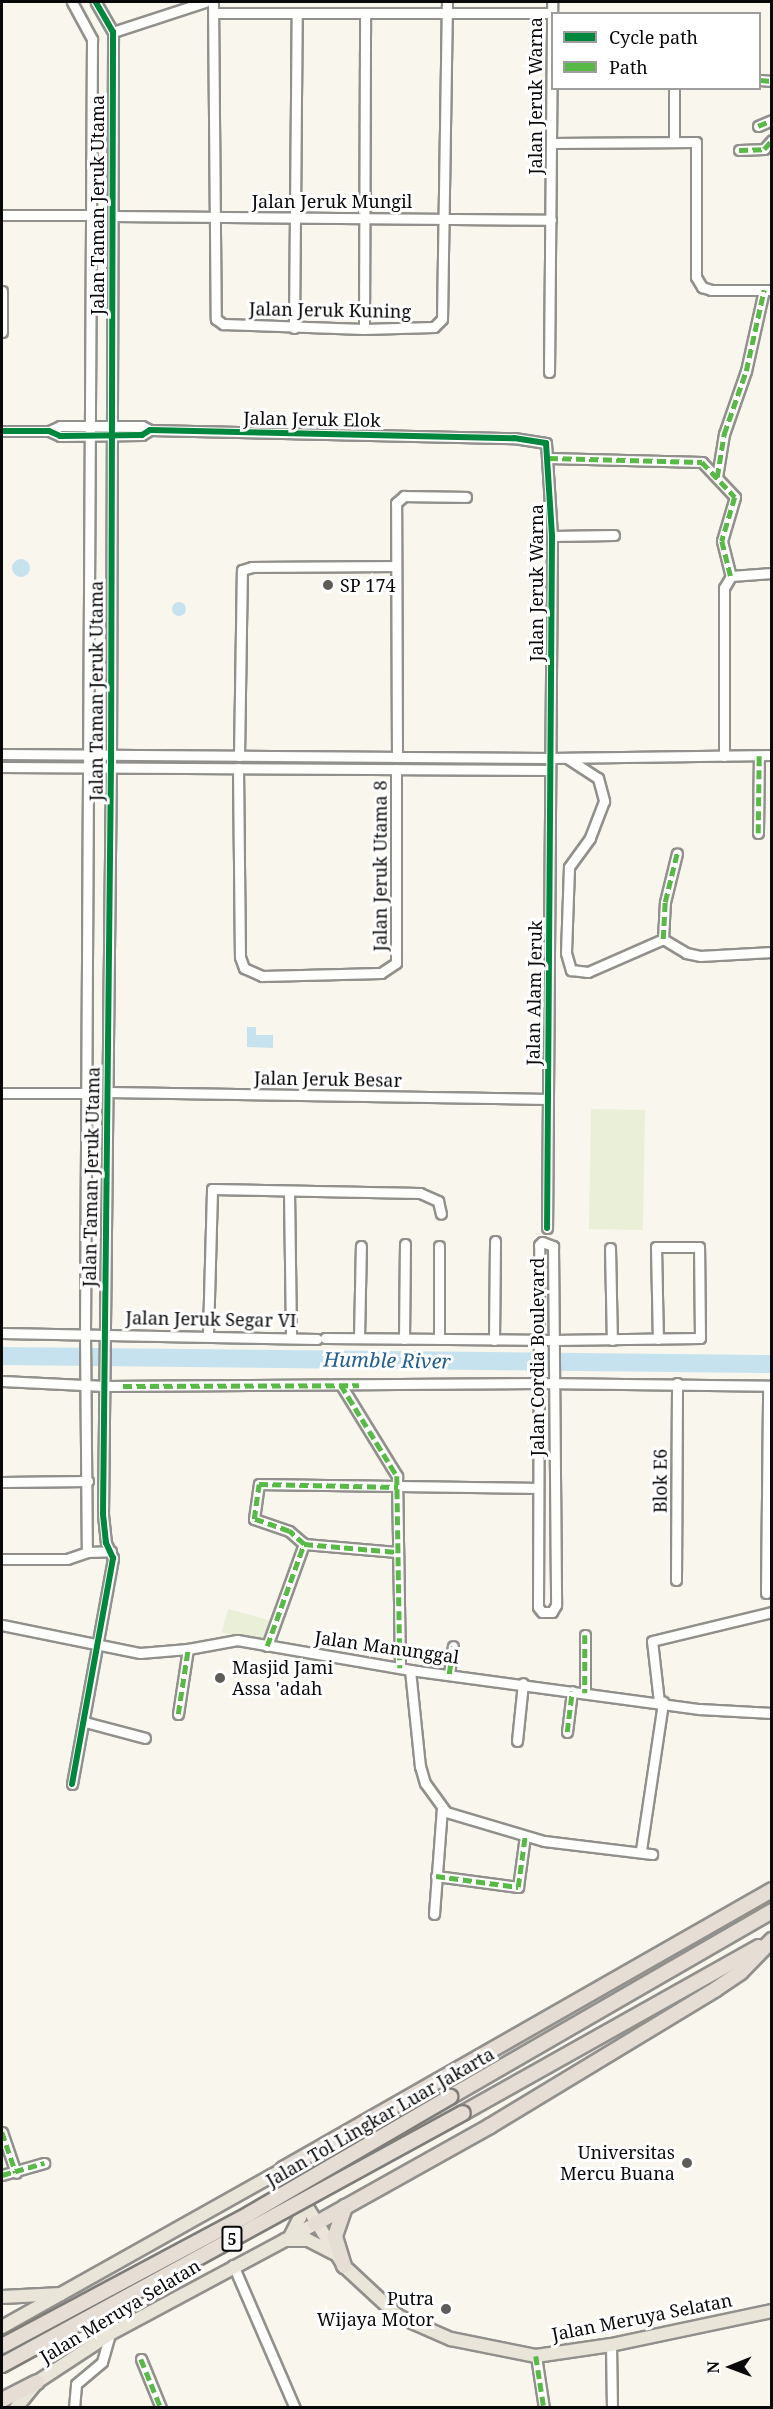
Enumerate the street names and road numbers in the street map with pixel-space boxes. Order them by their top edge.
street label: Jalan Jeruk Warna [524,17,546,175]
street label: Jalan Taman Jeruk Utama [86,95,108,315]
street label: Jalan Jeruk Mungil [252,190,412,212]
street label: Jalan Jeruk Kuning [249,298,411,322]
street label: Jalan Jeruk Elok [243,407,381,431]
street label: Jalan Jeruk Warna [525,504,547,662]
street label: Jalan Taman Jeruk Utama [85,581,107,801]
street label: Jalan Jeruk Utama 8 [369,781,391,951]
street label: Jalan Alam Jeruk [522,920,546,1066]
street label: Jalan Taman Jeruk Utama [78,1067,104,1287]
street label: Jalan Jeruk Besar [254,1067,402,1091]
street label: Jalan Cordia Boulevard [526,1258,548,1456]
street label: Jalan Jeruk Segar VI [125,1307,297,1331]
street label: Blok E6 [649,1449,671,1513]
street label: Jalan Manunggal [314,1626,460,1668]
street label: Jalan Tol Lingkar Luar Jakarta [262,2043,498,2191]
road number: 5 [220,2226,244,2252]
street label: Jalan Meruya Selatan [36,2255,204,2367]
street label: Jalan Meruya Selatan [550,2289,734,2345]

